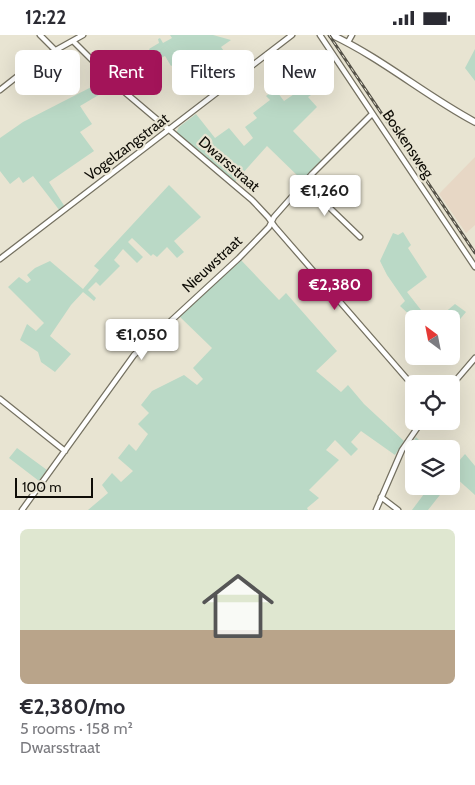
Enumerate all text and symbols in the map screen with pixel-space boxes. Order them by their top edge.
text: 12:22 [25,6,66,29]
chip: Buy [15,50,80,95]
chip: Rent [90,50,162,95]
chip: Filters [172,50,254,95]
chip: New [264,50,334,95]
street label: Boskensweg [379,107,438,182]
street label: Vogelzangstraat [81,110,173,184]
street label: Dwarsstraat [195,133,263,195]
pin: €1,260 [284,175,366,217]
text: €1,260 [301,181,349,200]
street label: Nieuwstraat [178,232,246,296]
pin: €2,380 [294,269,376,311]
text: €2,380 [309,275,361,294]
north arrow [405,310,460,365]
map controls [405,310,460,495]
pin: €1,050 [101,319,183,361]
text: €1,050 [117,325,167,344]
button: locate [405,375,460,430]
button: layers [405,440,460,495]
scale bar [15,475,92,498]
text: 100 m [22,478,62,496]
icon: home [193,561,283,651]
text: €2,380/mo [20,694,125,719]
text: 5 rooms · 158 m² [20,719,133,738]
text: Dwarsstraat [20,738,100,757]

